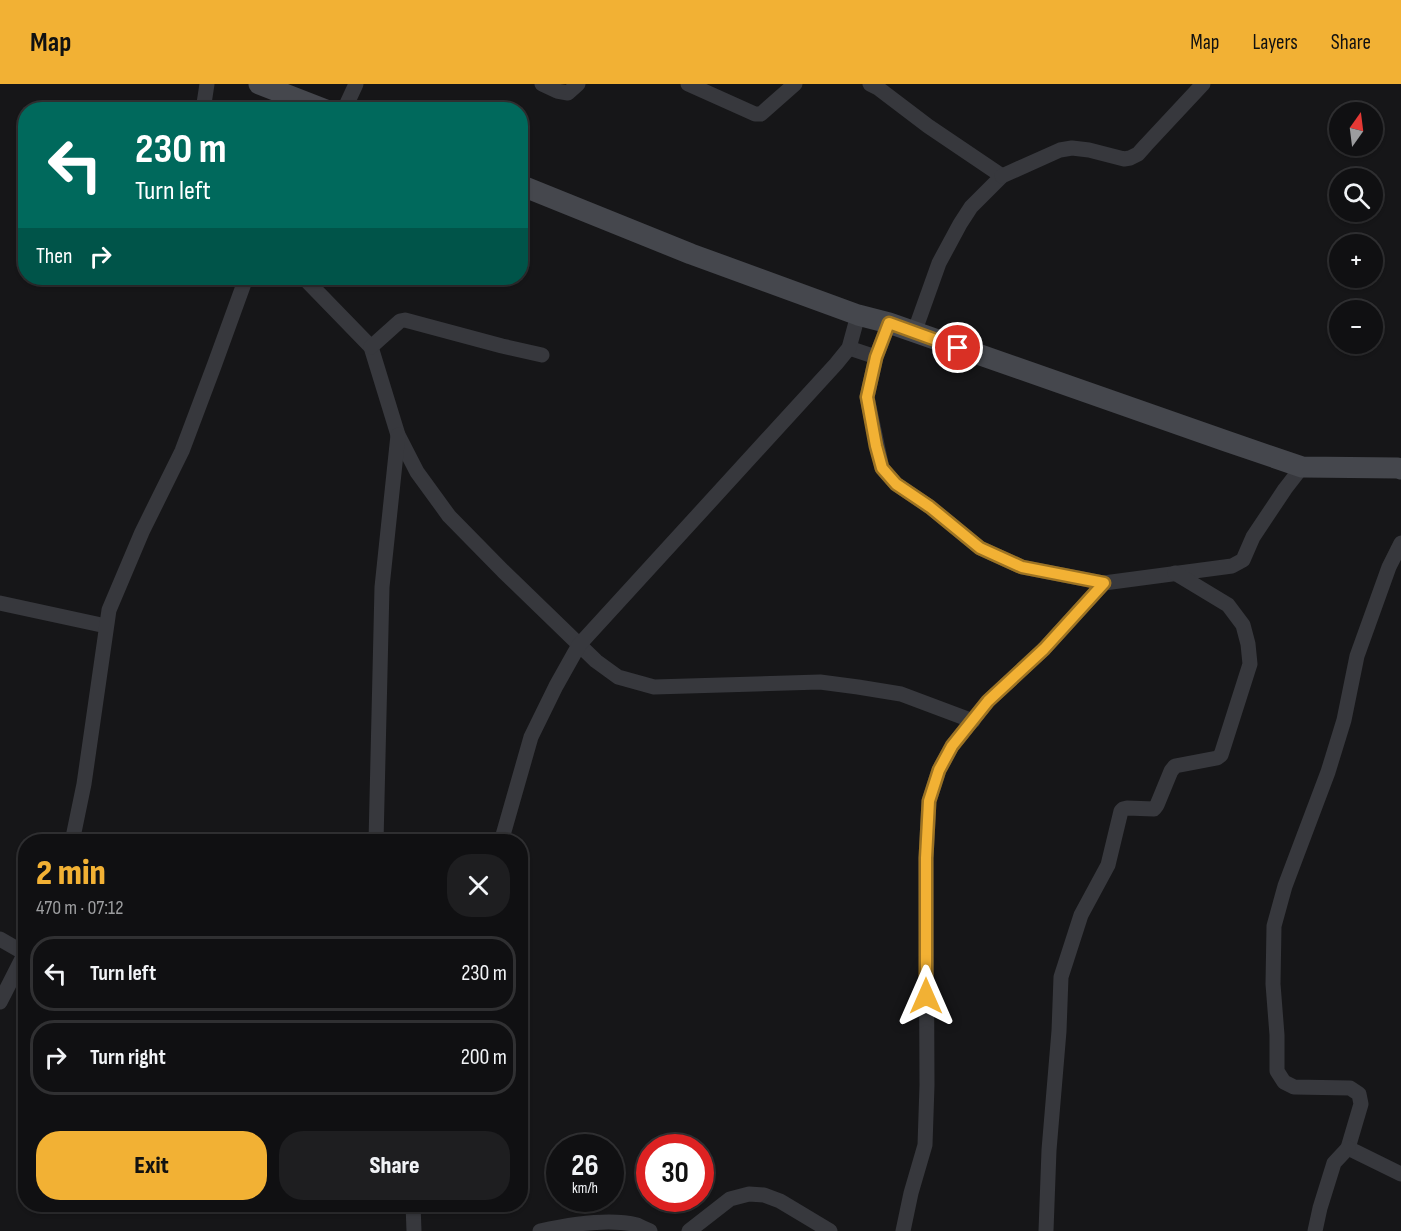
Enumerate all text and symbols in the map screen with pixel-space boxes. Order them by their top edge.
text: Map [30,26,71,59]
text: Map [1190,30,1219,55]
text: Layers [1252,30,1298,55]
text: Share [1331,30,1371,55]
north arrow [1329,102,1383,156]
map controls [1329,102,1383,354]
text: 230 m [135,124,227,175]
icon: left [36,126,114,204]
button: search [1329,168,1383,222]
text: Turn left [135,175,211,207]
button: + [1329,234,1383,288]
icon: right [84,240,117,273]
text: Then [36,243,72,270]
button: − [1329,300,1383,354]
pin [932,322,983,373]
icon: arrive [941,331,974,364]
text: 2 min [36,852,106,895]
button: close [447,854,510,917]
text: 470 m · 07:12 [36,896,123,920]
icon: left [39,957,72,990]
text: Turn left [90,960,156,987]
text: 230 m [461,960,507,987]
position arrow [894,964,958,1028]
icon: right [39,1041,72,1074]
text: Turn right [90,1044,166,1071]
text: 200 m [461,1044,507,1071]
button: Exit [36,1131,267,1200]
button: Share [279,1131,510,1200]
speed limit sign: 30 [636,1134,714,1212]
text: 26 [571,1148,599,1184]
text: km/h [572,1179,598,1198]

